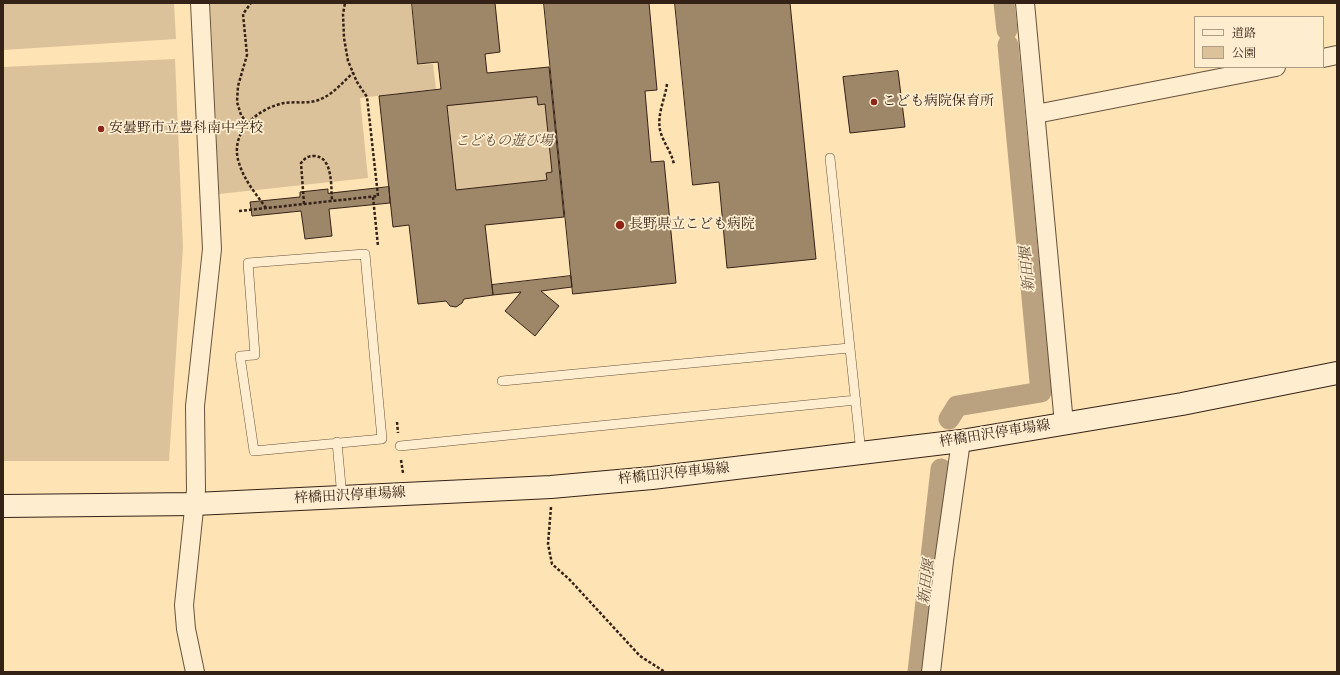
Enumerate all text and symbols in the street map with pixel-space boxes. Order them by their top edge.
legend [1194,16,1324,68]
text: 道路 [1232,26,1256,42]
text: 公園 [1232,46,1256,62]
place label: こども病院保育所 [882,94,994,110]
marker: こども病院保育所 [869,97,879,107]
place label: 安曇野市立豊科南中学校 [109,121,263,137]
marker: 安曇野市立豊科南中学校 [96,124,106,134]
park label: こどもの遊び場 [455,134,553,150]
place label: 長野県立こども病院 [629,217,755,233]
marker: 長野県立こども病院 [614,219,626,231]
water label: 新田堰 [1018,246,1040,292]
street label: 梓橋田沢停車場線 [938,418,1052,452]
street label: 梓橋田沢停車場線 [617,461,731,489]
street label: 梓橋田沢停車場線 [294,486,406,508]
water label: 新田堰 [916,559,940,605]

